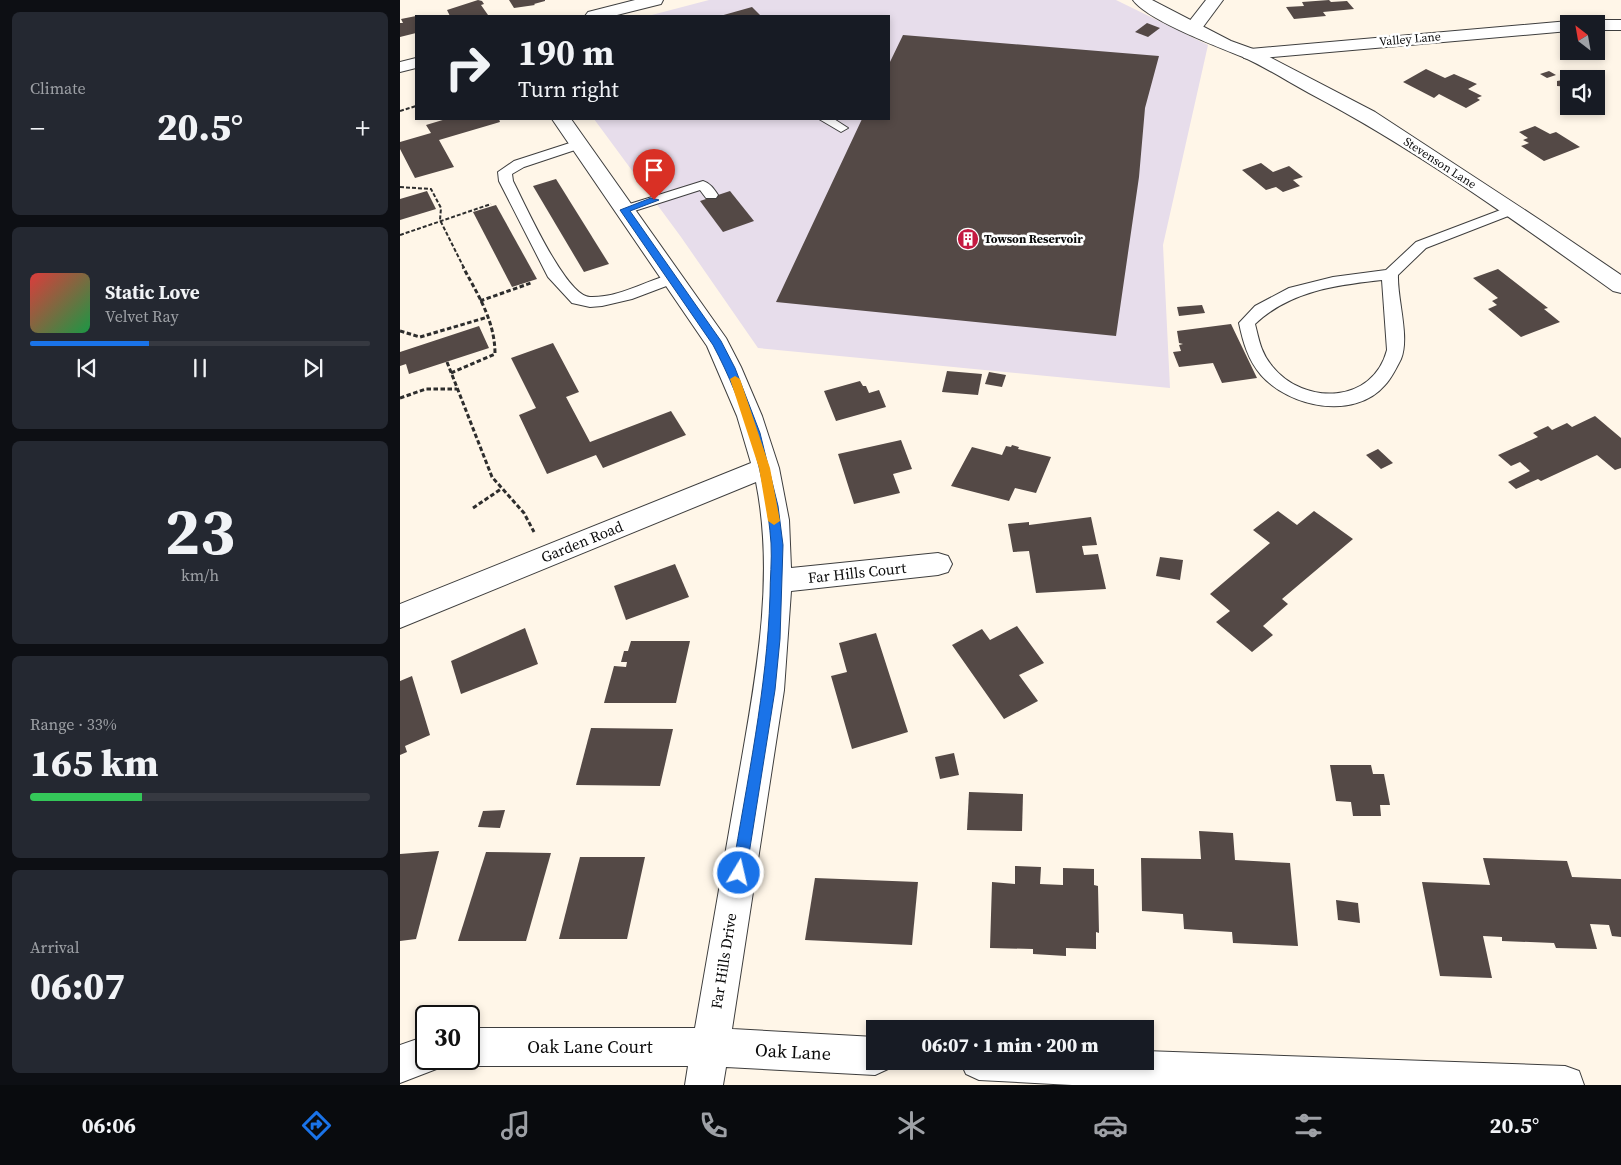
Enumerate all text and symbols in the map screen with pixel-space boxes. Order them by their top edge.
north arrow [1560,15,1605,60]
map controls [1560,15,1605,115]
street label: Valley Lane [1378,28,1442,50]
text: 190 m [518,29,614,77]
icon: right [435,35,500,100]
button: sound [1560,70,1605,115]
text: Turn right [518,74,619,104]
text: Climate [30,77,86,99]
text: 20.5° [157,101,243,153]
text: − [30,109,45,147]
text: + [355,109,370,147]
street label: Stevenson Lane [1401,134,1479,192]
pin [633,149,675,200]
icon: arrive [640,156,668,184]
building icon: Towson Reservoir [956,227,980,251]
place label: Towson Reservoir [984,231,1083,247]
text: Static Love [105,279,200,305]
text: Velvet Ray [105,305,179,327]
icon: previous [73,354,101,382]
icon: pause [186,354,214,382]
icon: next [299,354,327,382]
text: 23 [165,487,235,576]
street label: Garden Road [538,515,626,568]
street label: Far Hills Court [807,557,907,588]
text: km/h [181,564,219,586]
text: Range · 33% [30,713,117,735]
text: 165 km [30,737,158,789]
position arrow [712,846,764,898]
street label: Far Hills Drive [706,911,742,1010]
text: Arrival [30,936,79,958]
text: 06:07 [30,960,125,1012]
speed limit sign: 30 [415,1005,480,1070]
text: 06:07 · 1 min · 200 m [921,1032,1099,1058]
street label: Oak Lane Court [527,1034,653,1059]
street label: Oak Lane [755,1037,832,1066]
icon: directions [299,1108,334,1143]
icon: music [498,1108,533,1143]
icon: phone [696,1108,731,1143]
icon: climate [894,1108,929,1143]
icon: car [1093,1108,1128,1143]
icon: filters [1291,1108,1326,1143]
text: 06:06 [82,1110,136,1140]
text: 20.5° [1490,1110,1539,1140]

